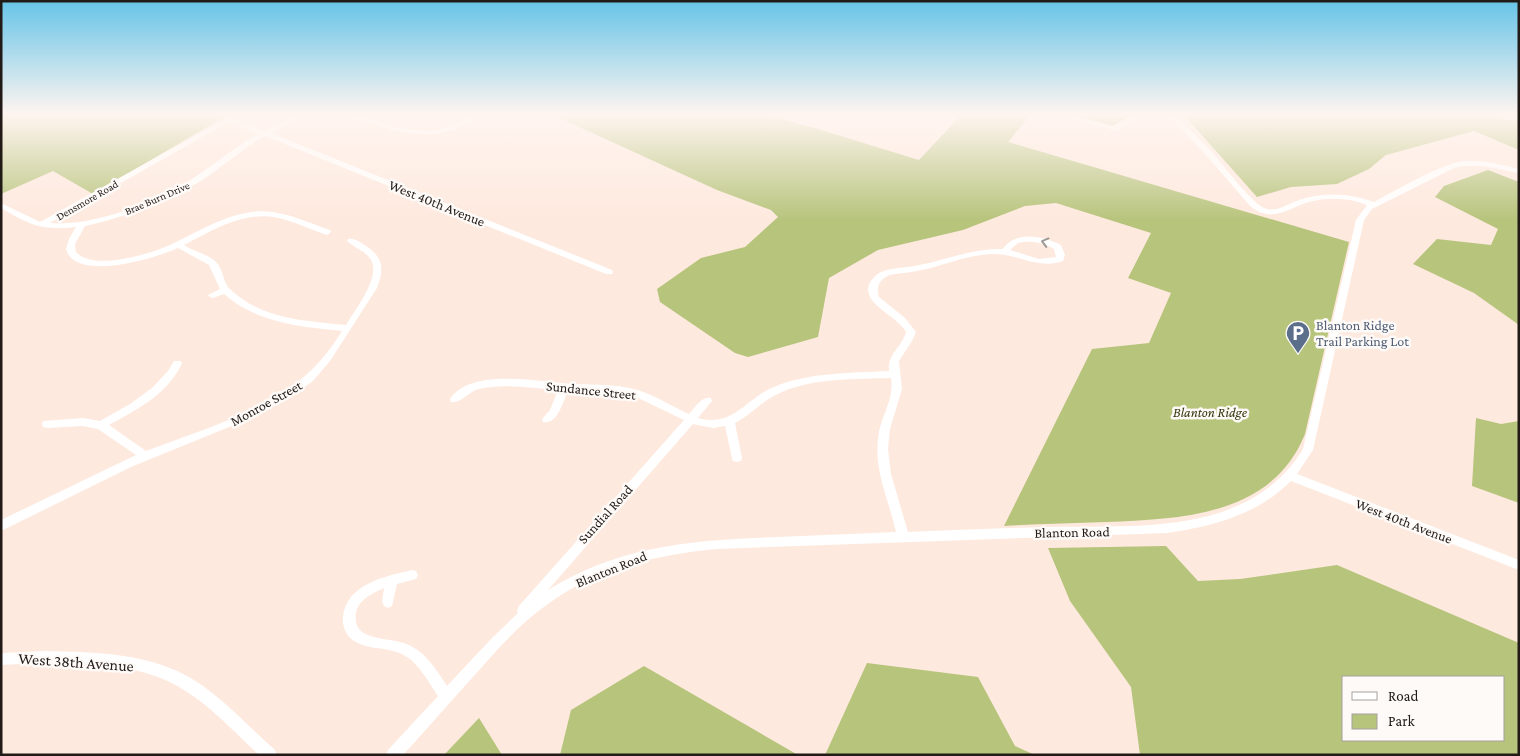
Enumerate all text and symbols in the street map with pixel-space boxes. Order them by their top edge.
street label: West 40th Avenue [387,176,487,230]
street label: Densmore Road [54,177,120,223]
street label: Brae Burn Drive [123,179,191,217]
one-way arrow [1041,237,1049,248]
place label: Blanton Ridge Trail Parking Lot [1316,317,1409,349]
parking icon: Blanton Ridge Trail Parking Lot [1285,320,1311,354]
street label: Monroe Street [227,377,305,429]
street label: Sundance Street [545,377,637,403]
park label: Blanton Ridge [1173,404,1248,420]
street label: Sundial Road [574,481,636,547]
street label: West 40th Avenue [1353,495,1455,547]
street label: Blanton Road [1034,523,1110,541]
street label: Blanton Road [573,547,650,591]
street label: West 38th Avenue [18,649,134,675]
legend [1342,676,1505,741]
text: Road [1388,688,1419,704]
text: Park [1388,713,1415,729]

